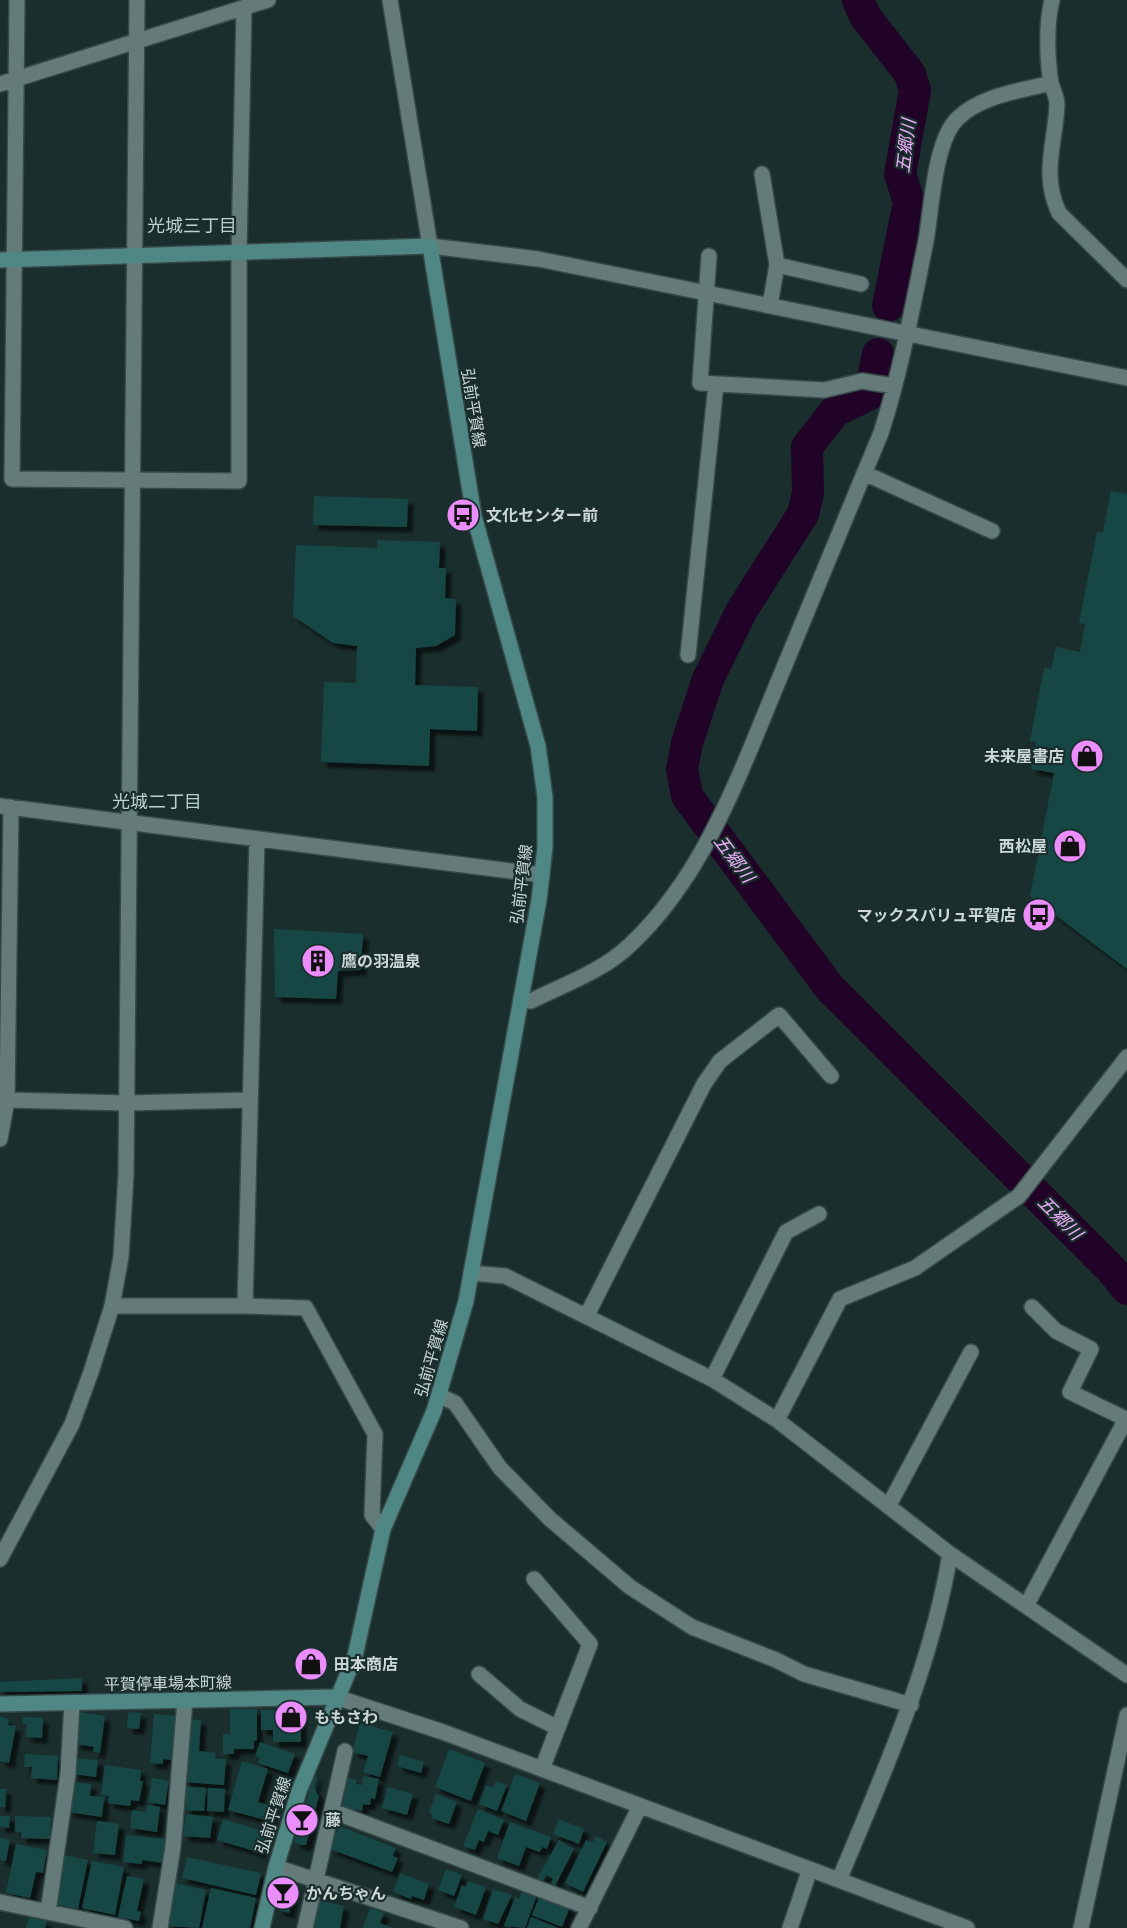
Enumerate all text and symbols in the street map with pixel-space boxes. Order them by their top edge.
water label: 五郷川 [892,116,919,174]
district label: 光城三丁目 [147,215,237,236]
street label: 弘前平賀線 [458,367,489,449]
bus stop icon: 文化センター前 [445,497,481,533]
place label: 文化センター前 [486,506,598,525]
shop icon: 未来屋書店 [1069,738,1105,774]
place label: 未来屋書店 [984,747,1064,766]
district label: 光城二丁目 [112,791,202,812]
shop icon: 西松屋 [1052,828,1088,864]
water label: 五郷川 [710,831,760,888]
place label: 西松屋 [999,837,1047,856]
street label: 弘前平賀線 [507,843,536,925]
bus stop icon: マックスバリュ平賀店 [1021,897,1057,933]
place label: マックスバリュ平賀店 [856,906,1016,925]
building icon: 鷹の羽温泉 [300,943,336,979]
place label: 鷹の羽温泉 [341,952,421,971]
water label: 五郷川 [1034,1191,1088,1246]
street label: 弘前平賀線 [411,1317,452,1399]
shop icon: 田本商店 [293,1646,329,1682]
place label: 田本商店 [334,1655,398,1674]
street label: 平賀停車場本町線 [104,1673,232,1694]
shop icon: ももさわ [273,1699,309,1735]
place label: ももさわ [314,1708,378,1727]
street label: 弘前平賀線 [252,1774,295,1856]
bar icon: 藤 [284,1802,320,1838]
place label: 藤 [325,1811,341,1830]
bar icon: かんちゃん [265,1875,301,1911]
place label: かんちゃん [306,1884,386,1903]

